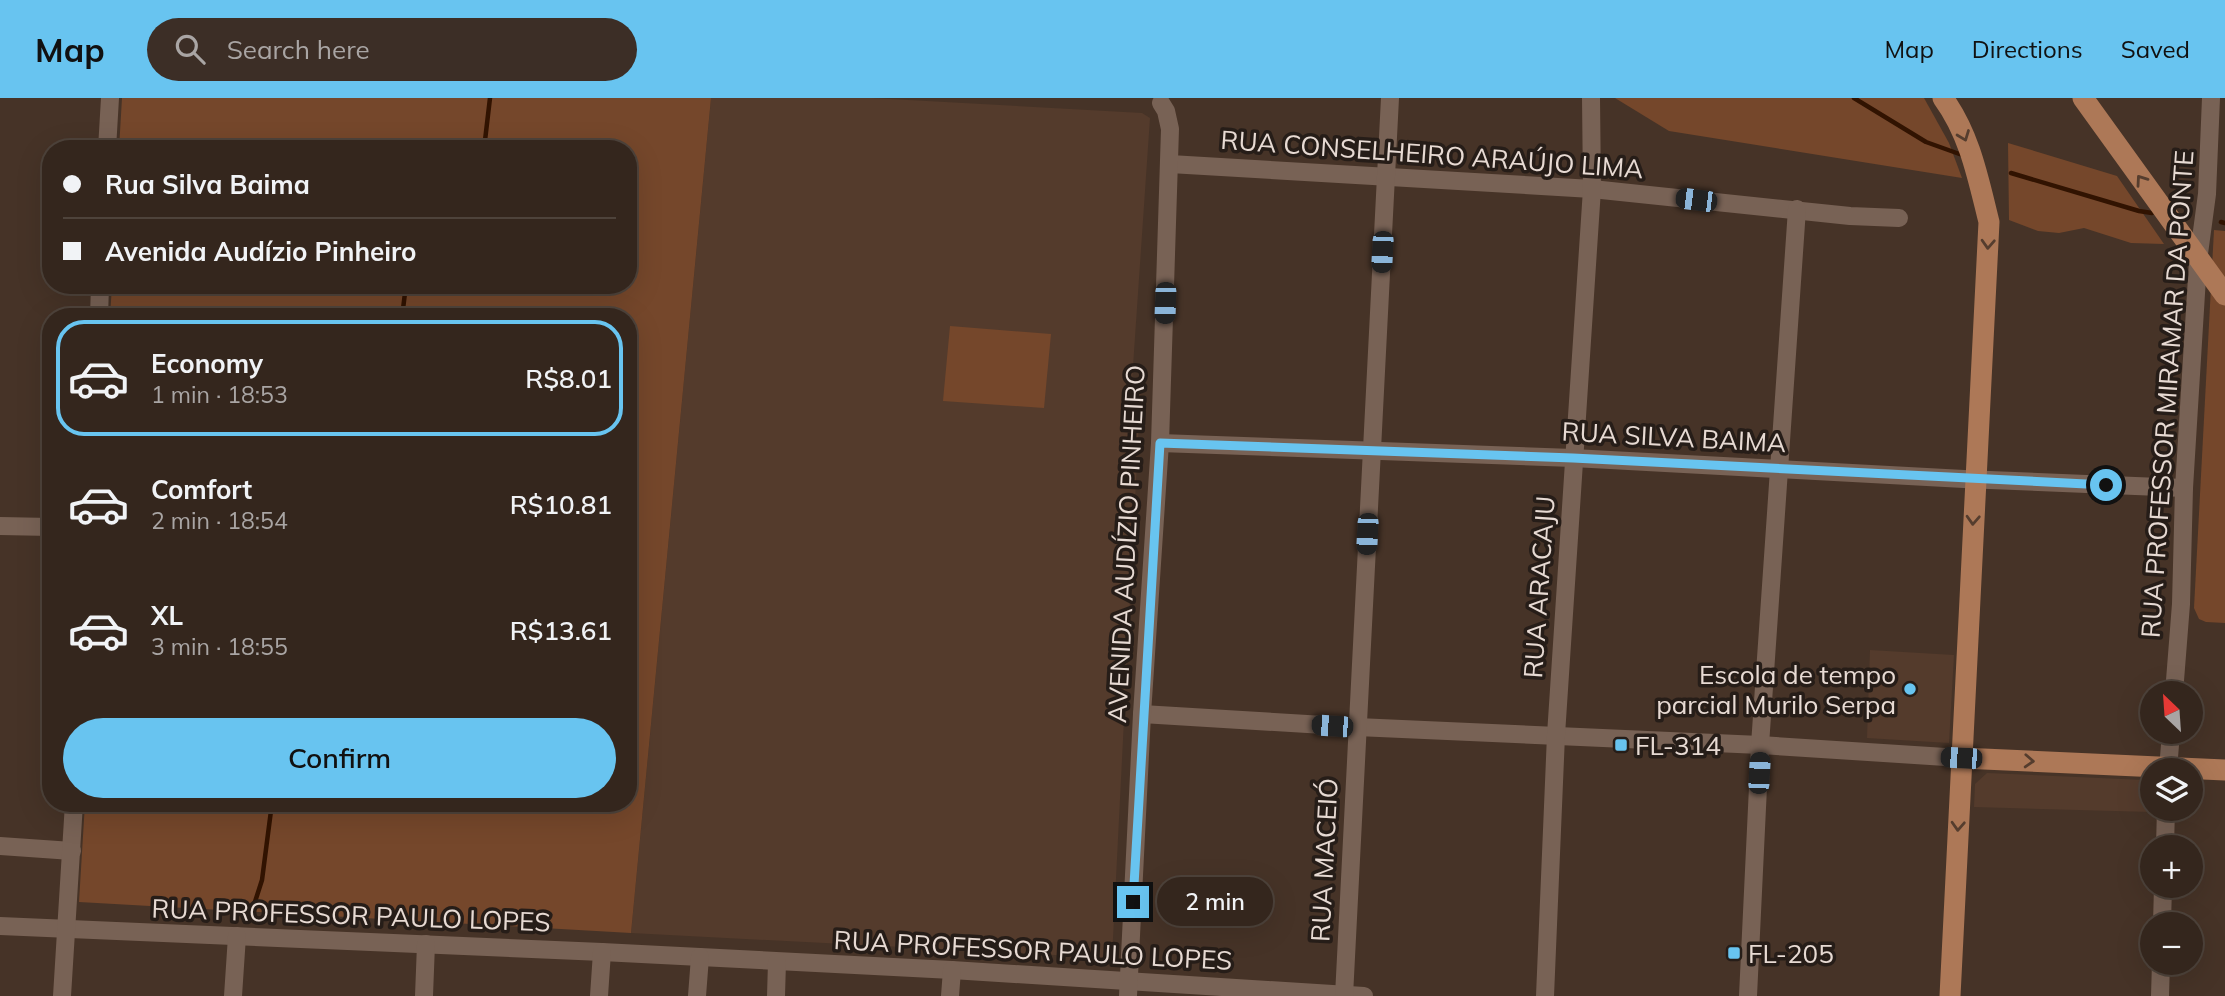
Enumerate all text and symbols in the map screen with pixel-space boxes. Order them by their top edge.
search box [147,18,637,81]
text: Map [35,29,105,70]
icon: search [171,30,209,68]
text: Search here [227,33,370,66]
text: Map [1884,34,1934,64]
text: Directions [1972,34,2083,64]
text: Saved [2121,34,2190,64]
street label: RUA CONSELHEIRO ARAÚJO LIMA [1220,123,1644,185]
one-way arrow [1955,129,1969,141]
street label: RUA PROFESSOR MIRAMAR DA PONTE [2133,149,2201,639]
text: Rua Silva Baima [105,168,310,201]
one-way arrow [2137,175,2149,188]
car [1674,187,1719,213]
car [1371,230,1394,274]
text: Avenida Audízio Pinheiro [105,235,417,268]
one-way arrow [1980,238,1995,249]
car [1154,282,1177,324]
icon: car [67,347,130,410]
text: Economy [151,347,263,380]
text: R$8.01 [525,362,612,395]
street label: AVENIDA AUDÍZIO PINHEIRO [1100,364,1152,724]
text: 1 min · 18:53 [151,380,288,409]
street label: RUA SILVA BAIMA [1561,415,1787,459]
route start [2090,469,2122,501]
icon: car [67,473,130,536]
text: Comfort [151,473,252,506]
text: R$10.81 [510,488,612,521]
street label: RUA ARACAJU [1516,495,1562,679]
text: 2 min · 18:54 [151,506,288,535]
car [1356,512,1379,556]
one-way arrow [1966,515,1981,526]
icon: car [67,599,130,662]
text: XL [151,599,183,632]
text: R$13.61 [510,614,612,647]
text: 3 min · 18:55 [151,632,288,661]
place label: Escola de tempo parcial Murilo Serpa [1656,658,1896,721]
marker: Escola de tempo parcial Murilo Serpa [1902,681,1918,697]
north arrow [2140,681,2203,744]
map controls [2140,681,2203,975]
car [1311,714,1354,738]
button: Confirm [63,718,616,798]
place label: FL-314 [1635,729,1721,762]
marker: FL-314 [1613,737,1629,753]
car [1940,746,1983,770]
car [1748,751,1771,795]
one-way arrow [2024,753,2035,768]
button: layers [2140,758,2203,821]
street label: RUA MACEIÓ [1303,777,1345,943]
one-way arrow [1951,821,1966,832]
button: + [2140,835,2203,898]
callout: 2 min [1158,878,1273,926]
route end [1117,886,1149,918]
text: 2 min [1185,887,1245,916]
street label: RUA PROFESSOR PAULO LOPES [151,892,551,938]
button: − [2140,912,2203,975]
street label: RUA PROFESSOR PAULO LOPES [833,923,1233,977]
place label: FL-205 [1748,937,1834,970]
marker: FL-205 [1726,945,1742,961]

